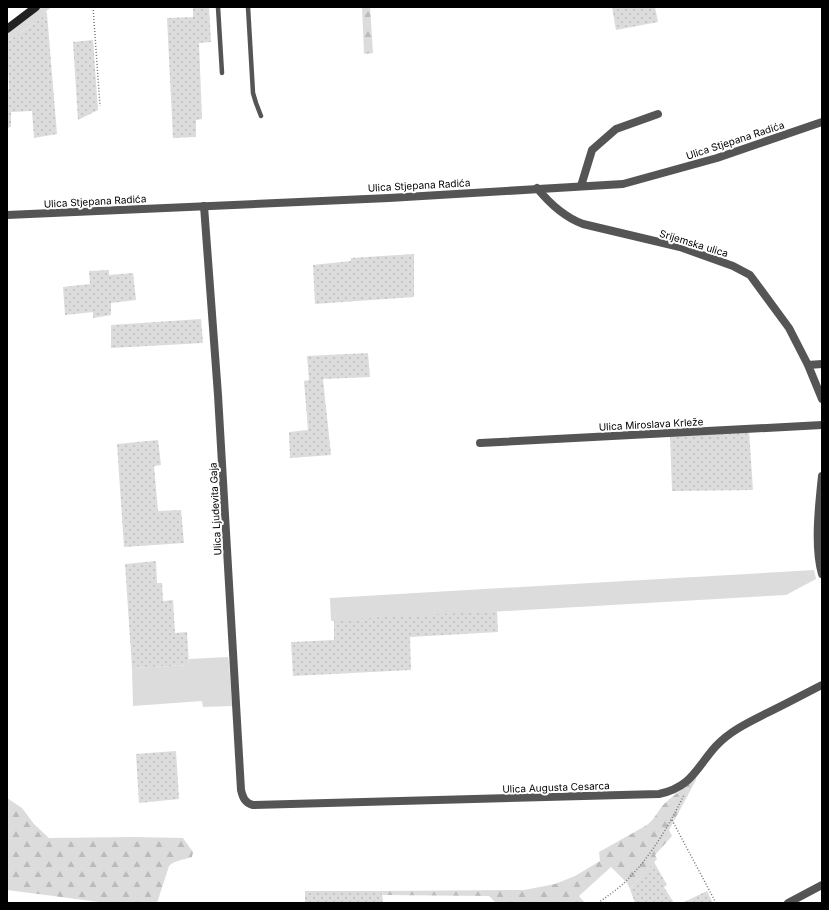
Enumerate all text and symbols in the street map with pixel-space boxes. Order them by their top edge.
street label: Ulica Stjepana Radića [684,118,786,162]
street label: Ulica Stjepana Radića [367,176,471,194]
street label: Ulica Stjepana Radića [43,192,147,210]
street label: Srijemska ulica [658,227,730,259]
street label: Ulica Miroslava Krleže [598,415,704,433]
street label: Ulica Ljudevita Gaja [207,462,223,556]
street label: Ulica Augusta Cesarca [502,779,610,795]

